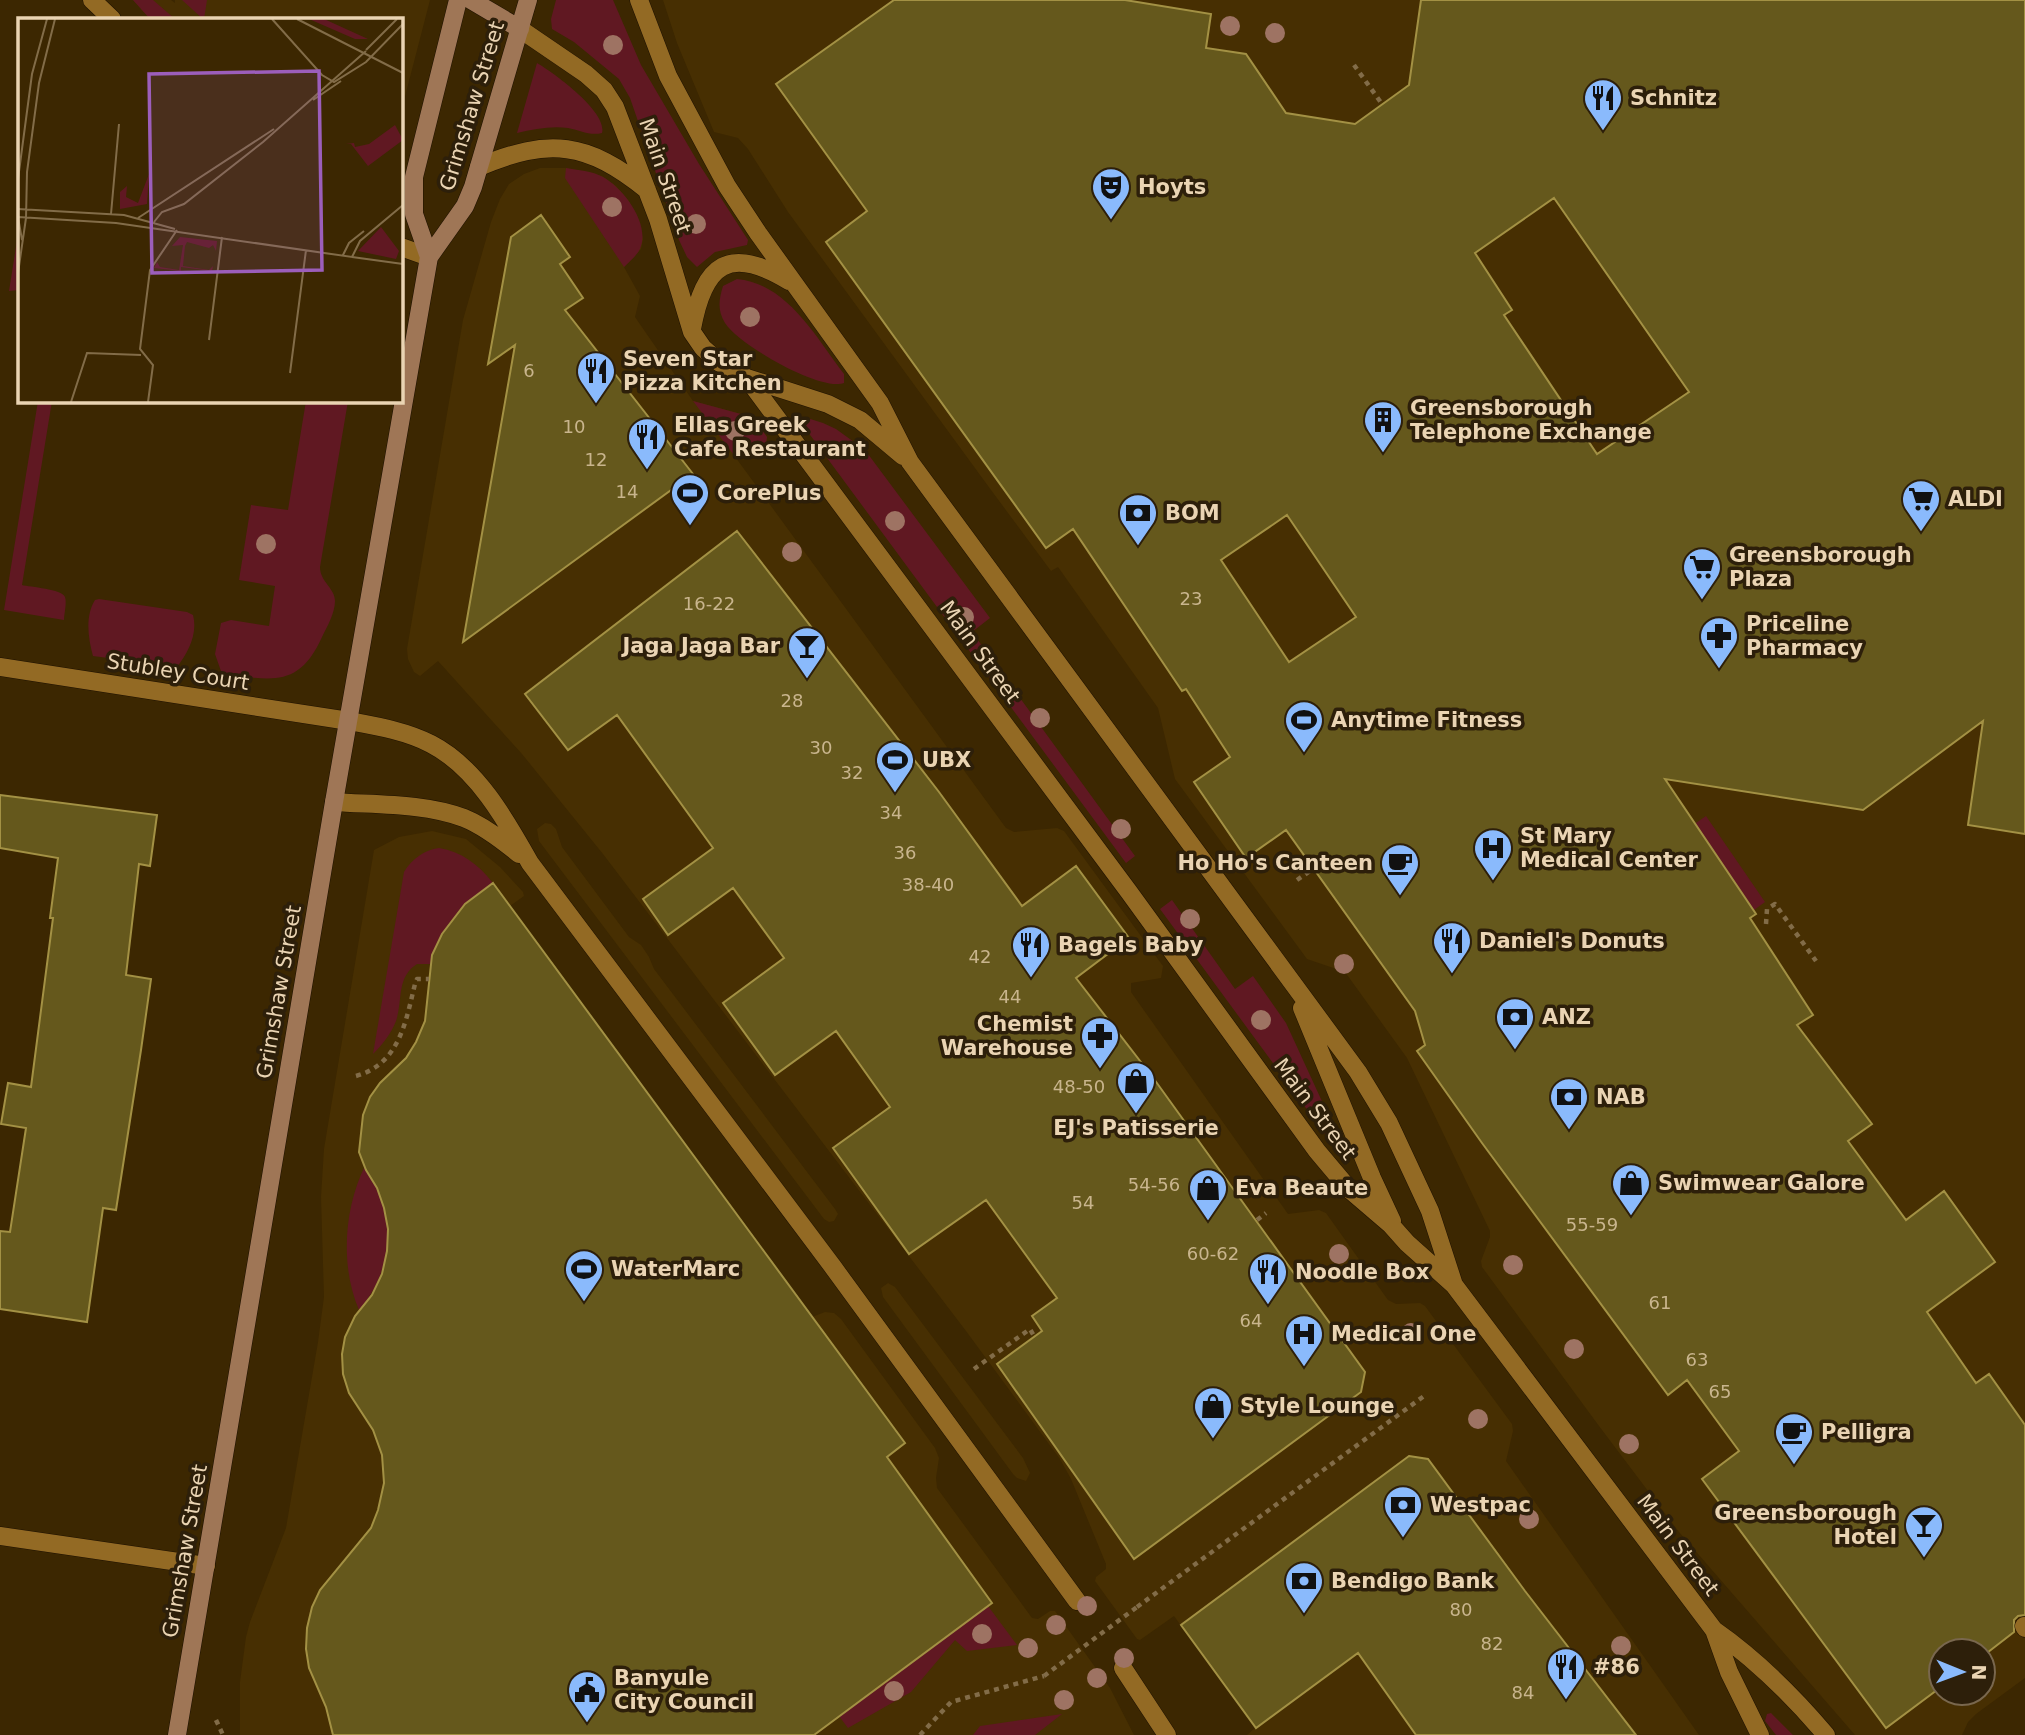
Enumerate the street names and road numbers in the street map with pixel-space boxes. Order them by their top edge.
street label: Grimshaw Street [435,18,509,194]
street label: Main Street [634,115,696,237]
street label: Main Street [935,596,1025,708]
street label: Stubley Court [105,649,251,695]
street label: Grimshaw Street [252,903,306,1081]
street label: Main Street [1269,1054,1361,1164]
street label: Grimshaw Street [158,1462,212,1640]
street label: Main Street [1632,1490,1724,1600]

